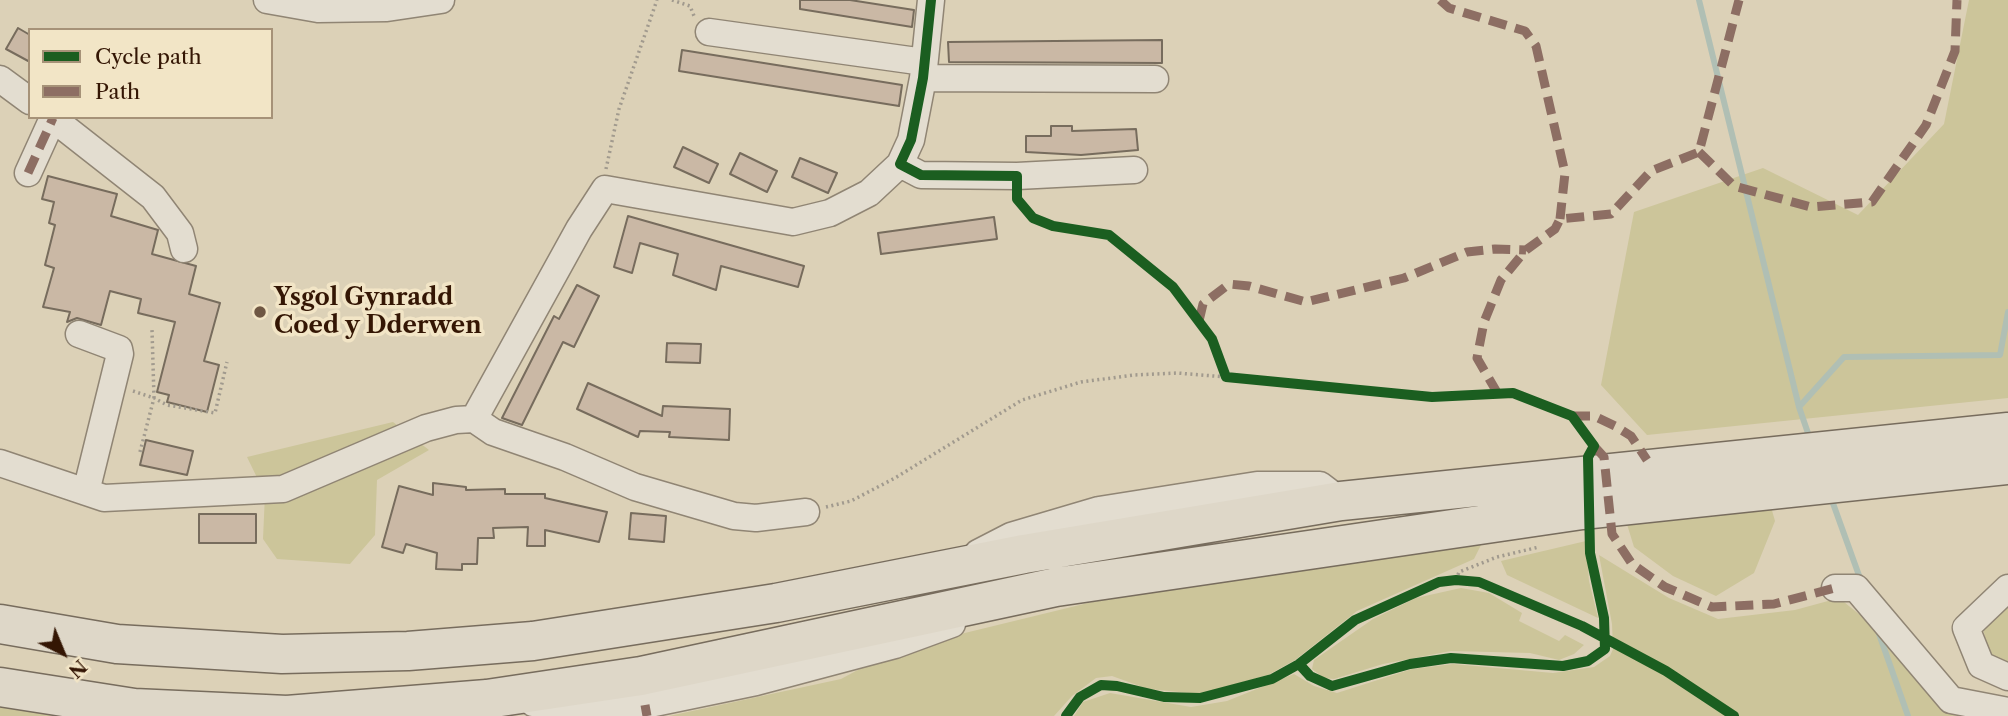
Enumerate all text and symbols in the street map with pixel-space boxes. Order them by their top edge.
legend [28,28,273,119]
text: Cycle path [95,44,202,69]
text: Path [95,79,140,104]
place label: Ysgol Gynradd Coed y Dderwen [274,284,482,340]
marker: Ysgol Gynradd Coed y Dderwen [252,304,268,320]
north arrow [28,618,98,688]
text: N [64,655,92,683]

